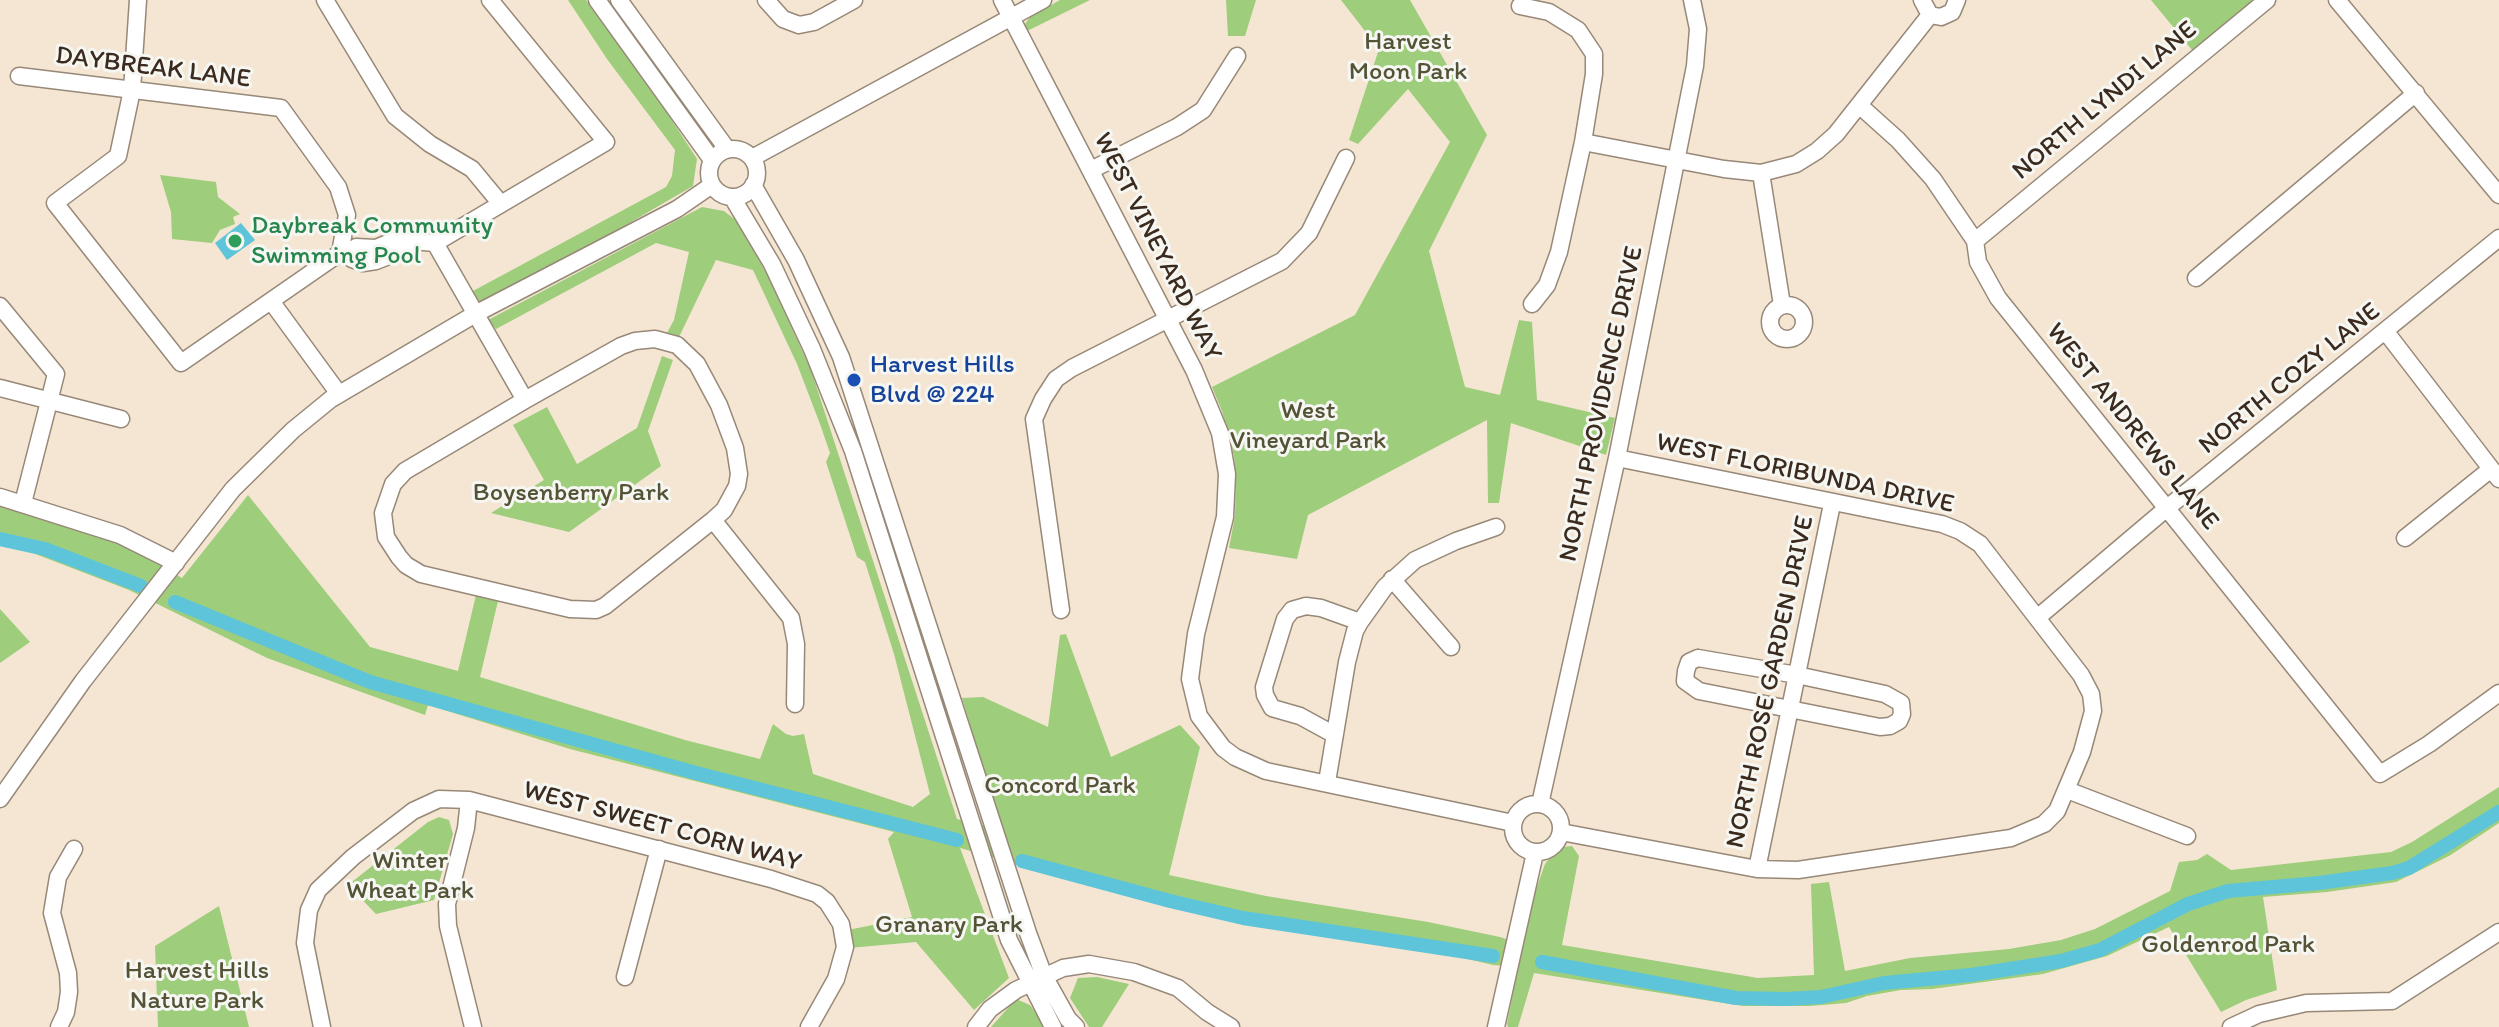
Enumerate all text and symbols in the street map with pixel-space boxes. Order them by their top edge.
street label: NORTH LYNDI LANE [2006,15,2204,187]
park label: Harvest Moon Park [1349,26,1467,88]
street label: DAYBREAK LANE [54,41,252,95]
street label: WEST VINEYARD WAY [1086,128,1228,366]
place label: Daybreak Community Swimming Pool [251,210,493,272]
marker: Daybreak Community Swimming Pool [226,232,244,250]
street label: NORTH PROVIDENCE DRIVE [1553,243,1651,565]
street label: NORTH COZY LANE [2193,296,2387,462]
street label: WEST ANDREWS LANE [2039,317,2225,537]
place label: Harvest Hills Blvd @ 224 [870,349,1015,410]
marker: Harvest Hills Blvd @ 224 [845,371,863,389]
park label: West Vineyard Park [1230,395,1386,456]
street label: WEST FLORIBUNDA DRIVE [1653,427,1957,521]
park label: Boysenberry Park [473,477,669,509]
street label: NORTH ROSE GARDEN DRIVE [1720,513,1822,851]
park label: Concord Park [984,770,1136,802]
street label: WEST SWEET CORN WAY [520,775,804,879]
park label: Winter Wheat Park [346,845,474,906]
park label: Granary Park [875,909,1023,941]
park label: Goldenrod Park [2141,929,2315,961]
park label: Harvest Hills Nature Park [125,955,269,1016]

